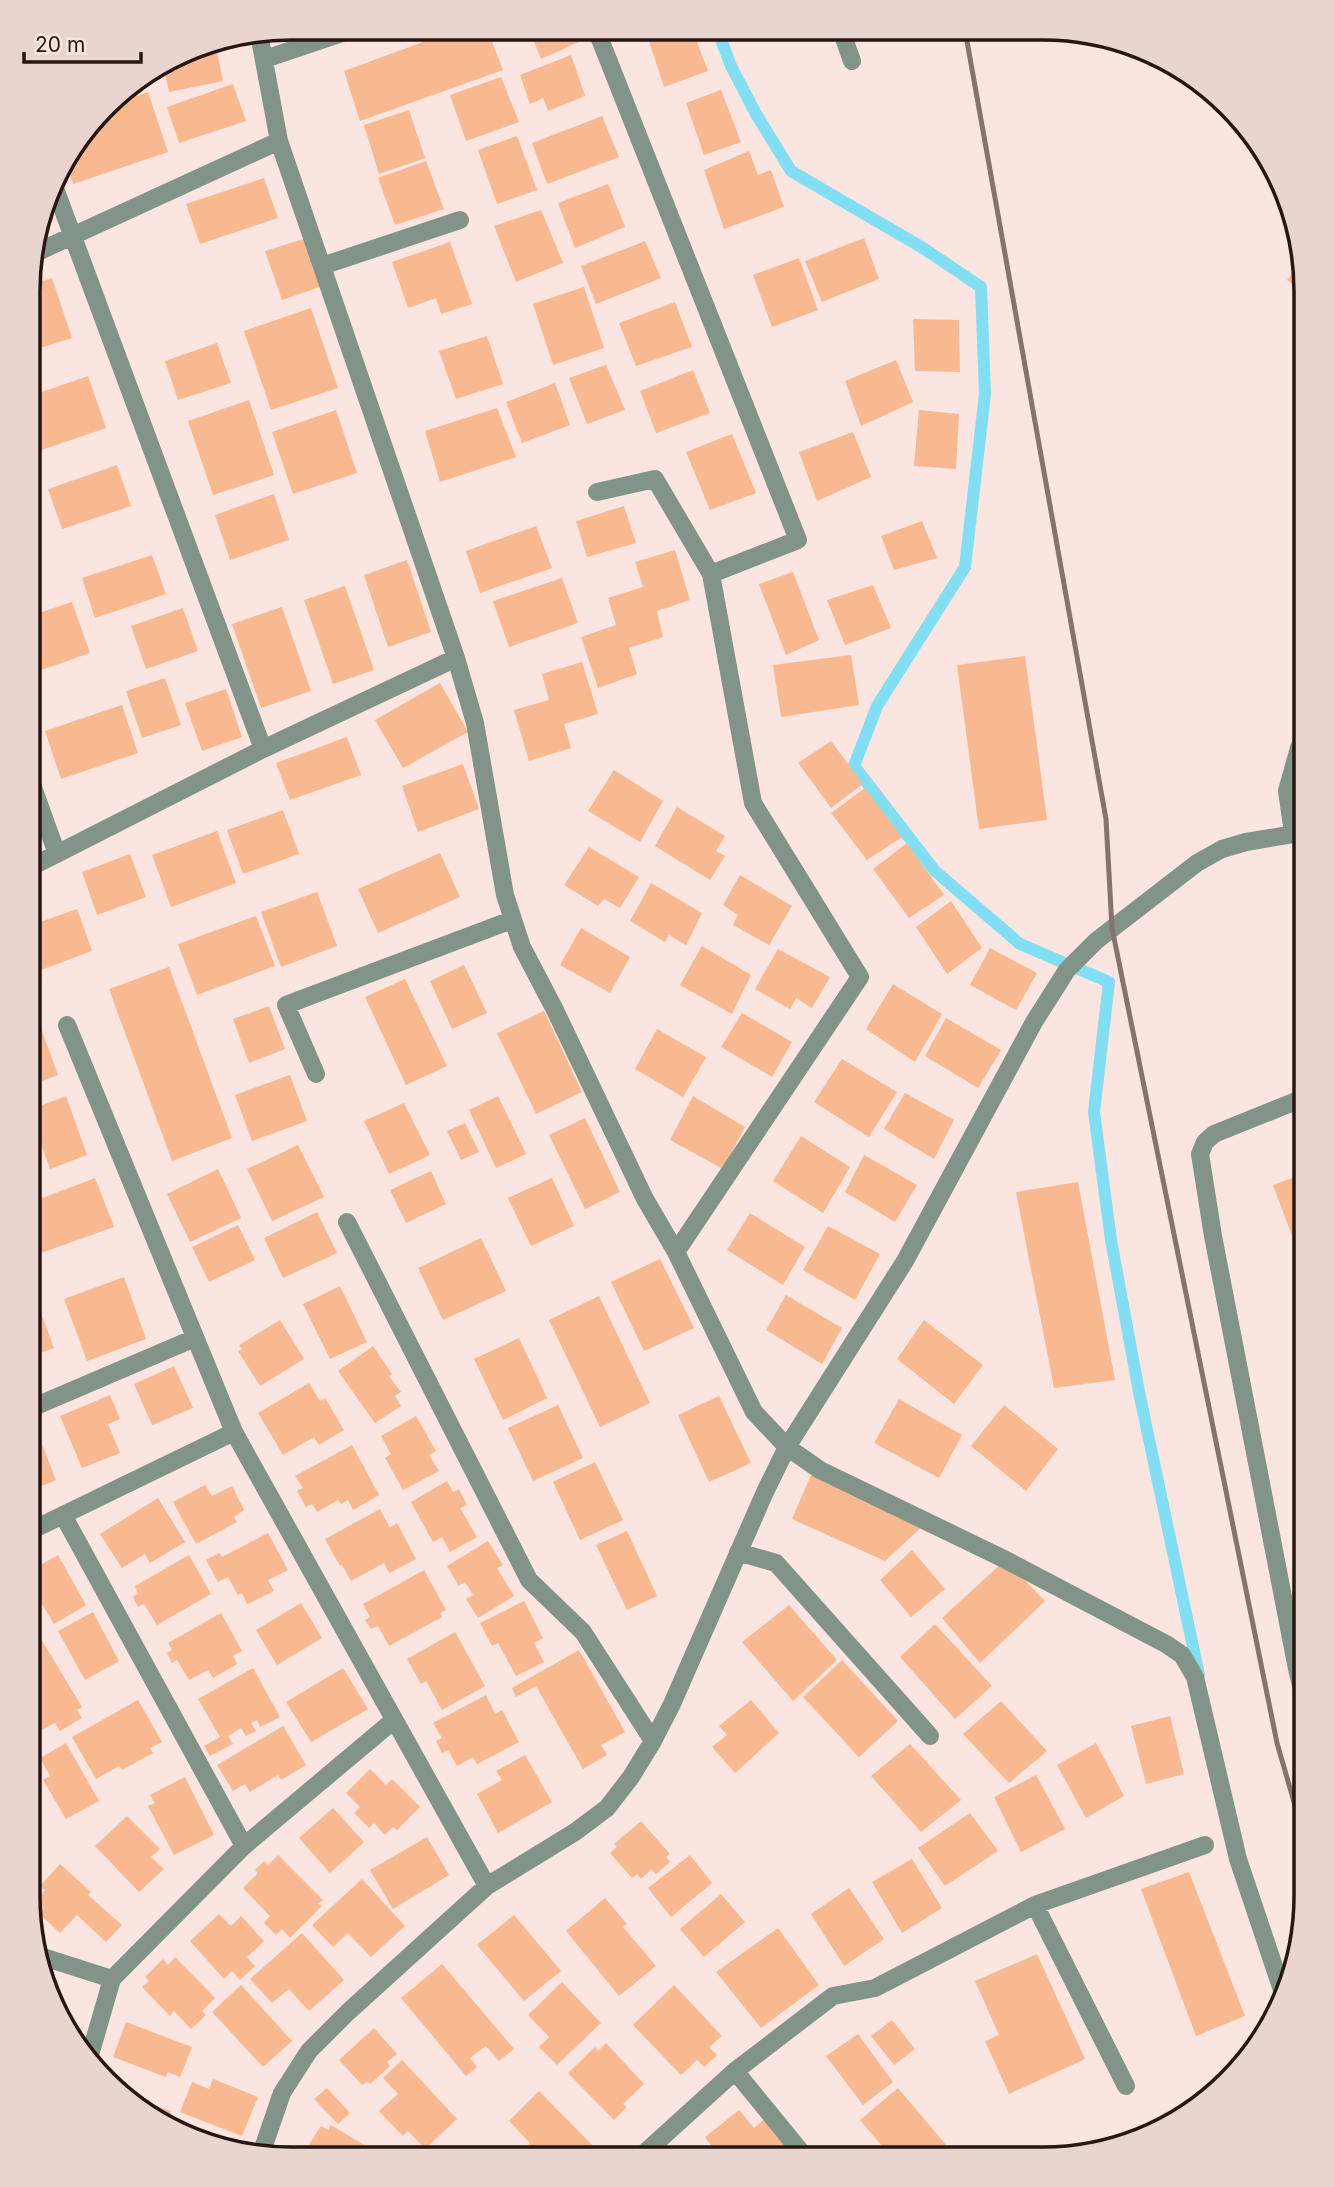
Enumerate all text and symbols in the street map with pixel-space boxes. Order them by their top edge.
scale bar [24,21,142,65]
text: 20 m [35,32,85,57]

